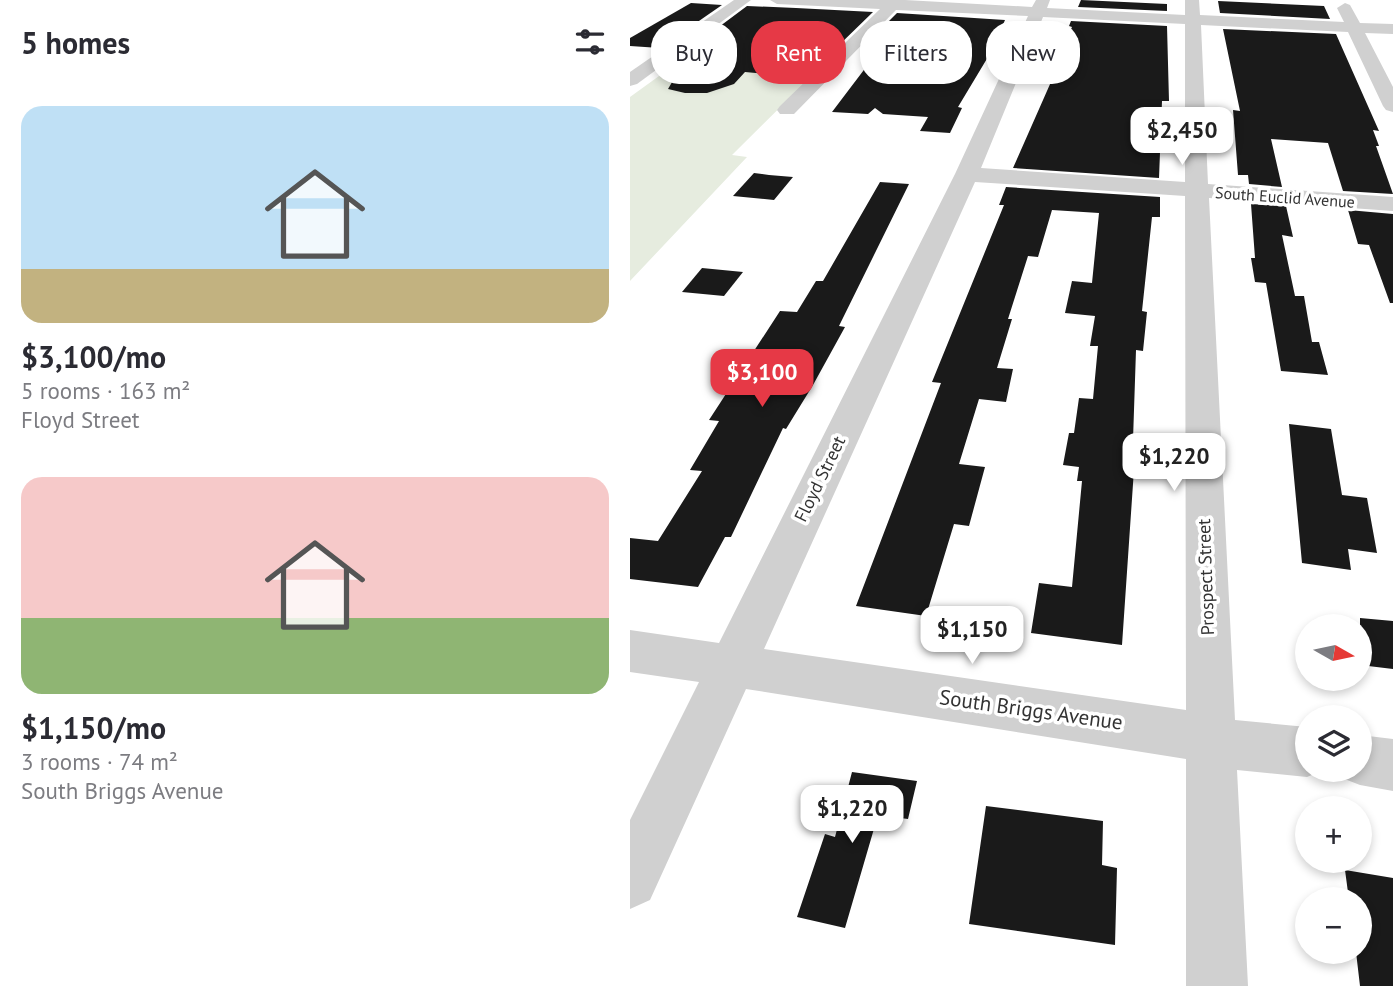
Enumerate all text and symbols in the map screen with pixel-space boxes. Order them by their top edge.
chip: Buy [651,21,737,84]
chip: Rent [751,21,846,84]
chip: Filters [860,21,972,84]
chip: New [986,21,1080,84]
text: 5 homes [21,23,130,62]
icon: filters [571,23,609,61]
pin: $2,450 [1125,108,1239,167]
text: $2,450 [1146,115,1218,144]
icon: home [252,151,378,277]
street label: South Euclid Avenue [1215,182,1355,212]
text: $3,100/mo [21,337,166,376]
pin: $3,100 [705,350,819,409]
text: $3,100 [726,357,798,386]
text: 5 rooms · 163 m² [21,376,190,405]
text: Floyd Street [21,405,140,434]
street label: Floyd Street [789,432,850,526]
pin: $1,220 [1117,434,1231,493]
text: $1,220 [1138,441,1210,470]
street label: Prospect Street [1192,518,1219,636]
icon: home [252,522,378,648]
pin: $1,150 [915,606,1029,666]
text: $1,150 [936,614,1008,643]
north arrow [1295,614,1372,691]
map controls [1295,614,1372,964]
street label: South Briggs Avenue [938,683,1124,736]
button: layers [1295,705,1372,782]
text: $1,150/mo [21,708,166,747]
text: 3 rooms · 74 m² [21,747,178,776]
text: South Briggs Avenue [21,776,224,805]
pin: $1,220 [795,786,909,845]
text: $1,220 [816,793,888,822]
button: + [1295,796,1372,873]
button: − [1295,887,1372,964]

